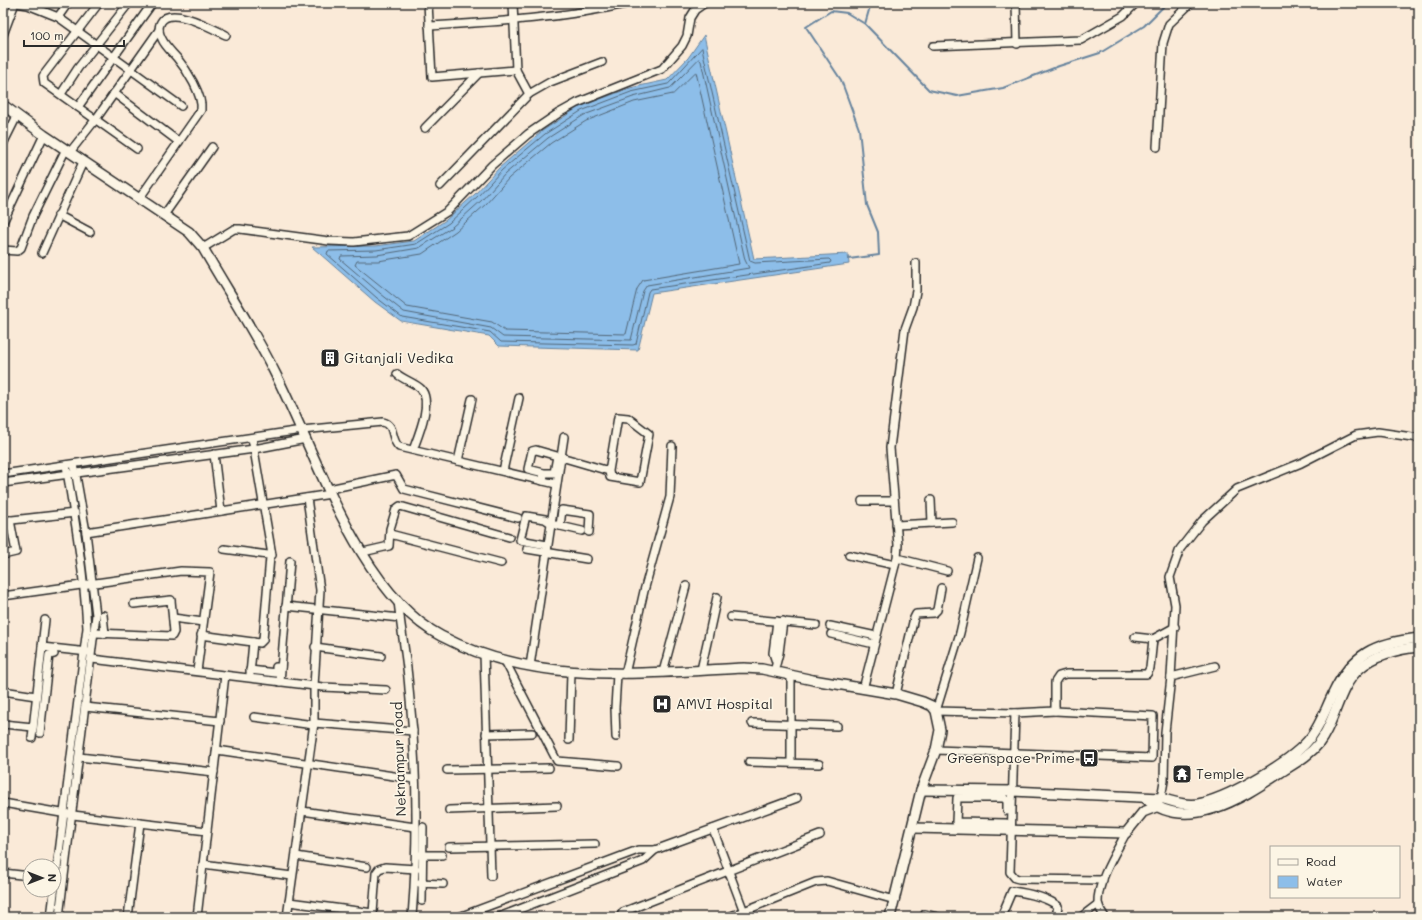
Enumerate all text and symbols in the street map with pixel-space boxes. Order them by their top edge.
scale bar [24,22,124,48]
text: 100 m [30,27,64,43]
building icon: Gitanjali Vedika [319,347,341,369]
place label: Gitanjali Vedika [344,348,454,367]
hospital icon: AMVI Hospital [651,693,673,715]
place label: AMVI Hospital [676,694,773,713]
street label: Neknampur road [387,701,410,817]
bus stop icon: Greenspace Prime [1078,747,1100,769]
place label: Greenspace Prime [947,748,1075,767]
temple icon: Temple [1171,763,1193,785]
place label: Temple [1196,764,1244,783]
legend [1270,846,1400,898]
text: Road [1306,853,1336,869]
north arrow [22,858,62,898]
text: Water [1306,873,1343,889]
text: N [45,874,60,882]

